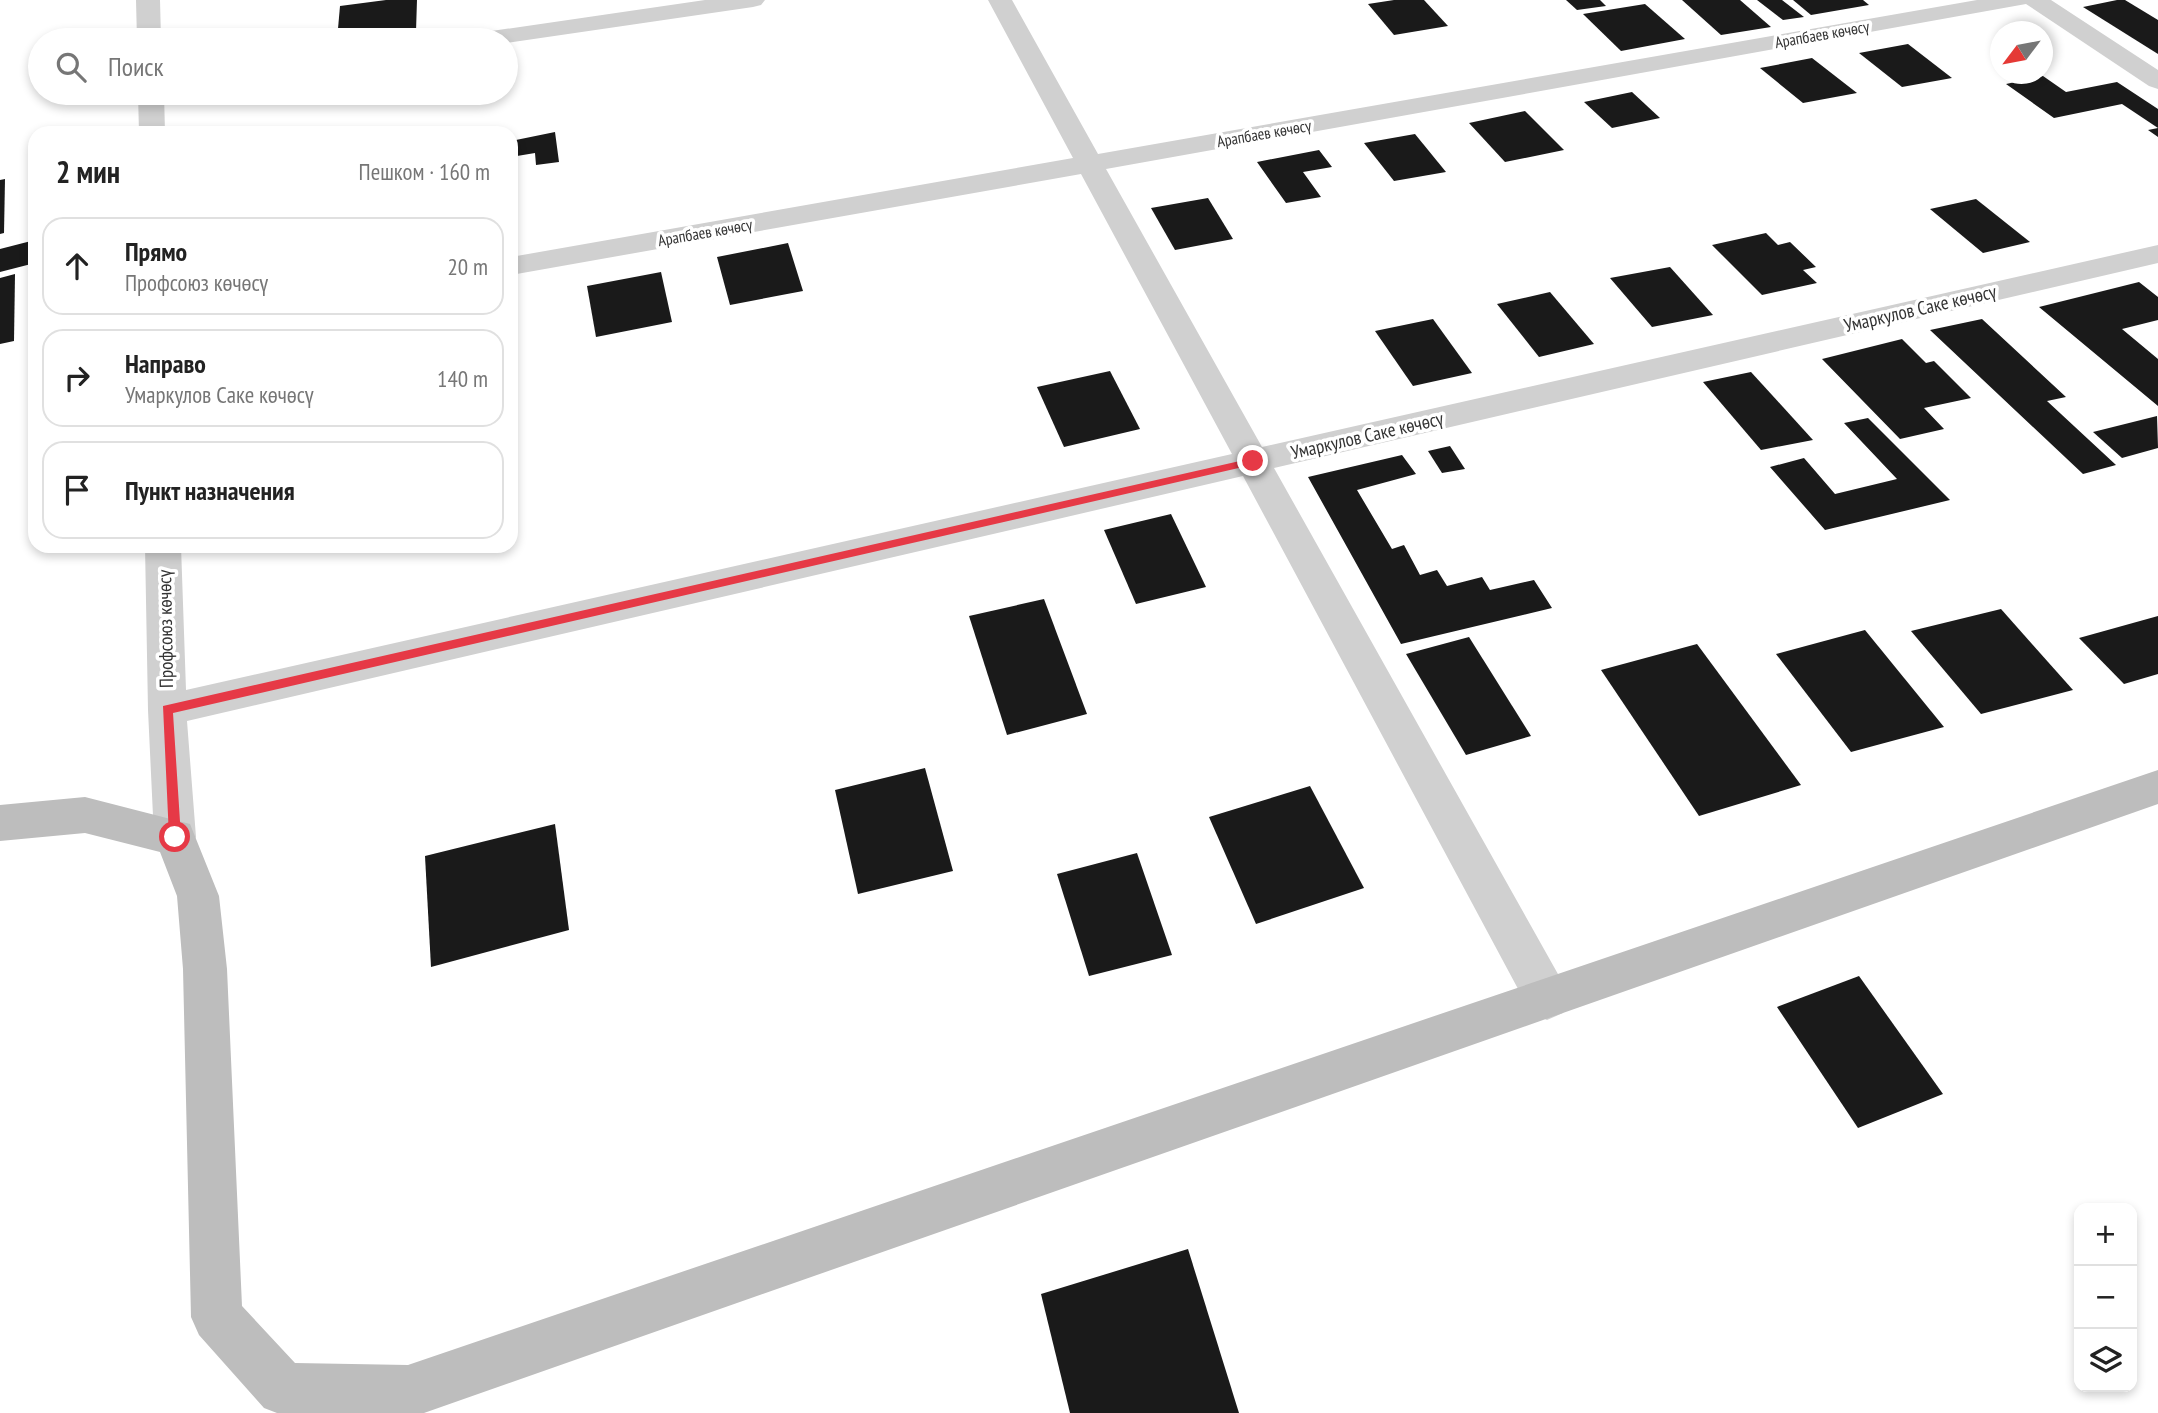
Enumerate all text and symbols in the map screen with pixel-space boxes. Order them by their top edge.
street label: Арапбаев көчөсү [1773,16,1872,52]
north arrow [1990,21,2053,84]
search box [28,28,518,105]
icon: search [52,48,90,86]
text: Поиск [108,50,164,83]
street label: Арапбаев көчөсү [1215,115,1314,151]
text: 2 мин [56,152,120,191]
text: Пешком · 160 m [359,157,490,186]
street label: Арапбаев көчөсү [656,214,755,250]
text: Прямо [125,235,187,268]
icon: ahead [58,247,96,285]
text: 20 m [447,252,488,281]
text: Профсоюз көчөсү [125,268,268,297]
street label: Умаркулов Саке көчөсү [1841,279,1999,337]
text: Направо [125,347,206,380]
icon: right [58,359,96,397]
text: 140 m [437,364,488,393]
text: Умаркулов Саке көчөсү [125,380,314,409]
street label: Умаркулов Саке көчөсү [1288,406,1446,464]
route end [1237,445,1268,476]
icon: arrive [58,471,96,509]
text: Пункт назначения [125,474,295,507]
street label: Профсоюз көчөсү [152,569,178,688]
route start [159,821,190,852]
map controls [2074,1203,2137,1392]
button: + [2074,1203,2137,1266]
button: − [2074,1266,2137,1329]
button: layers [2074,1329,2137,1392]

